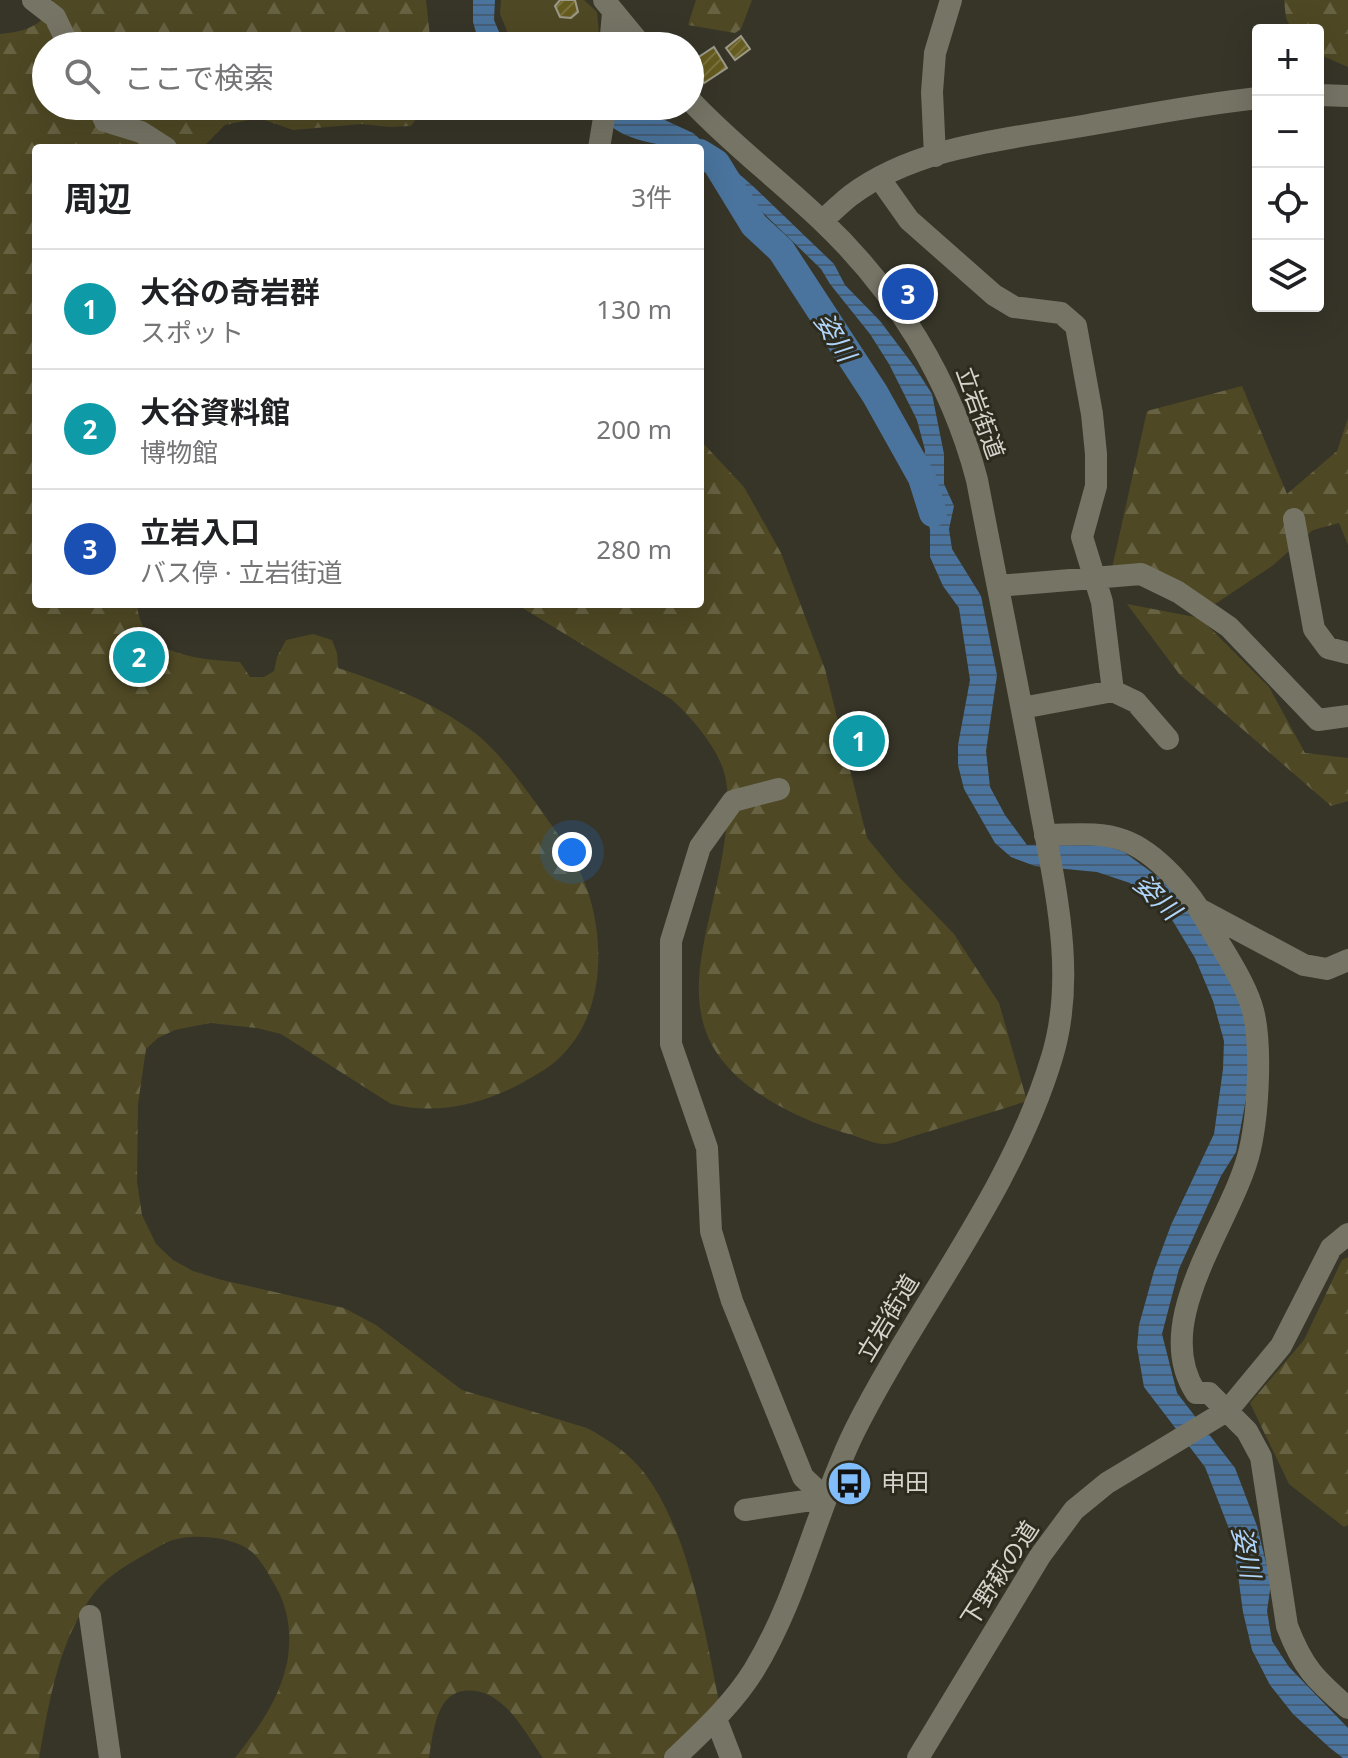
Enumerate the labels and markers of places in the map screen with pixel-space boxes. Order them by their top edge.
pin: 3 [882,264,934,324]
pin: 2 [113,627,165,687]
pin: 1 [833,711,885,771]
bus stop icon: 申田 [826,1459,874,1507]
place label: 申田 [881,1465,929,1498]

